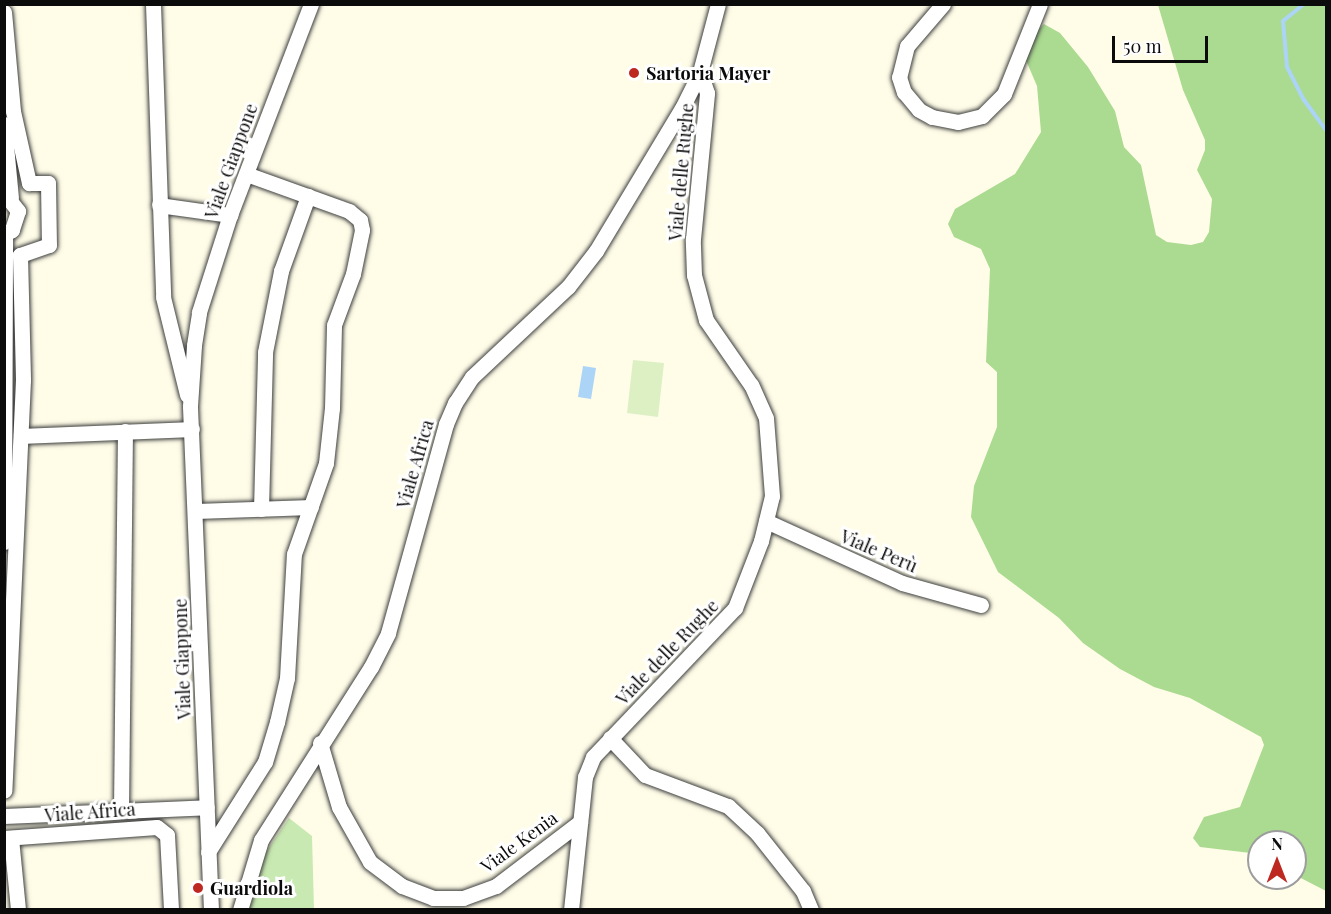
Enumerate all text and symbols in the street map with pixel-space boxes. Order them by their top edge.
scale bar [1115,24,1211,62]
text: 50 m [1123,34,1162,58]
place label: Sartoria Mayer [646,62,770,84]
marker: Sartoria Mayer [627,66,641,80]
street label: Viale Giappone [200,100,262,222]
street label: Viale delle Rughe [664,102,698,242]
street label: Viale Africa [392,417,438,511]
street label: Viale Perù [837,525,921,577]
street label: Viale delle Rughe [611,595,723,709]
street label: Viale Giappone [169,598,195,720]
street label: Viale Africa [43,798,137,826]
street label: Viale Kenia [476,807,562,877]
north arrow [1247,830,1307,890]
text: N [1271,833,1283,854]
place label: Guardiola [210,877,293,899]
marker: Guardiola [191,881,205,895]

